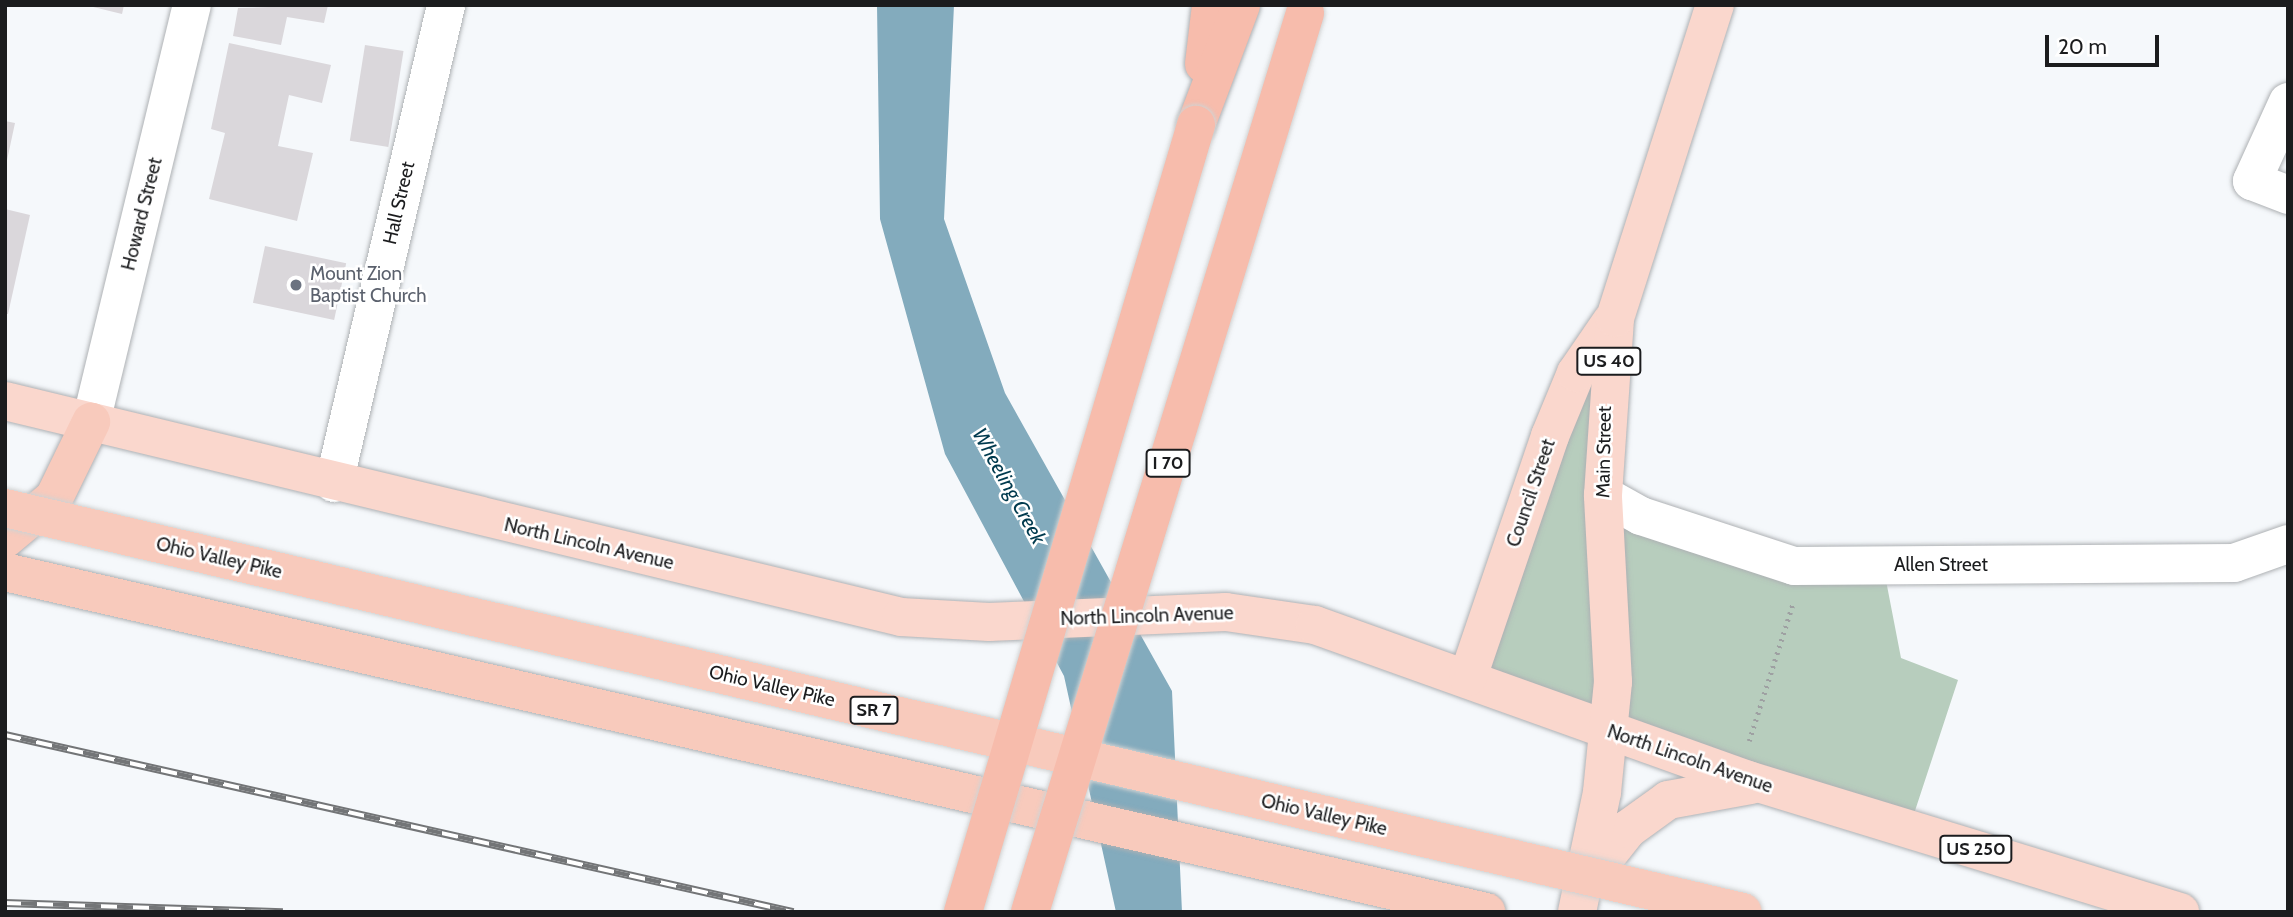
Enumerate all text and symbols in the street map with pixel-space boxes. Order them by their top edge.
scale bar [2048,21,2162,65]
text: 20 m [2058,34,2107,59]
street label: Howard Street [117,155,167,273]
street label: Hall Street [378,159,420,247]
place label: Mount Zion Baptist Church [310,263,427,307]
marker: Mount Zion Baptist Church [288,277,304,293]
road number: US 40 [1576,346,1642,376]
street label: Main Street [1592,406,1616,498]
water label: Wheeling Creek [967,423,1051,549]
street label: Council Street [1502,436,1560,550]
road number: I 70 [1145,448,1191,477]
street label: North Lincoln Avenue [502,513,676,575]
street label: Ohio Valley Pike [154,532,284,584]
street label: Allen Street [1894,554,1988,576]
street label: North Lincoln Avenue [1060,602,1234,630]
street label: Ohio Valley Pike [707,660,837,712]
road number: SR 7 [850,696,898,724]
street label: North Lincoln Avenue [1604,720,1776,798]
street label: Ohio Valley Pike [1259,789,1389,841]
road number: US 250 [1939,834,2013,864]

